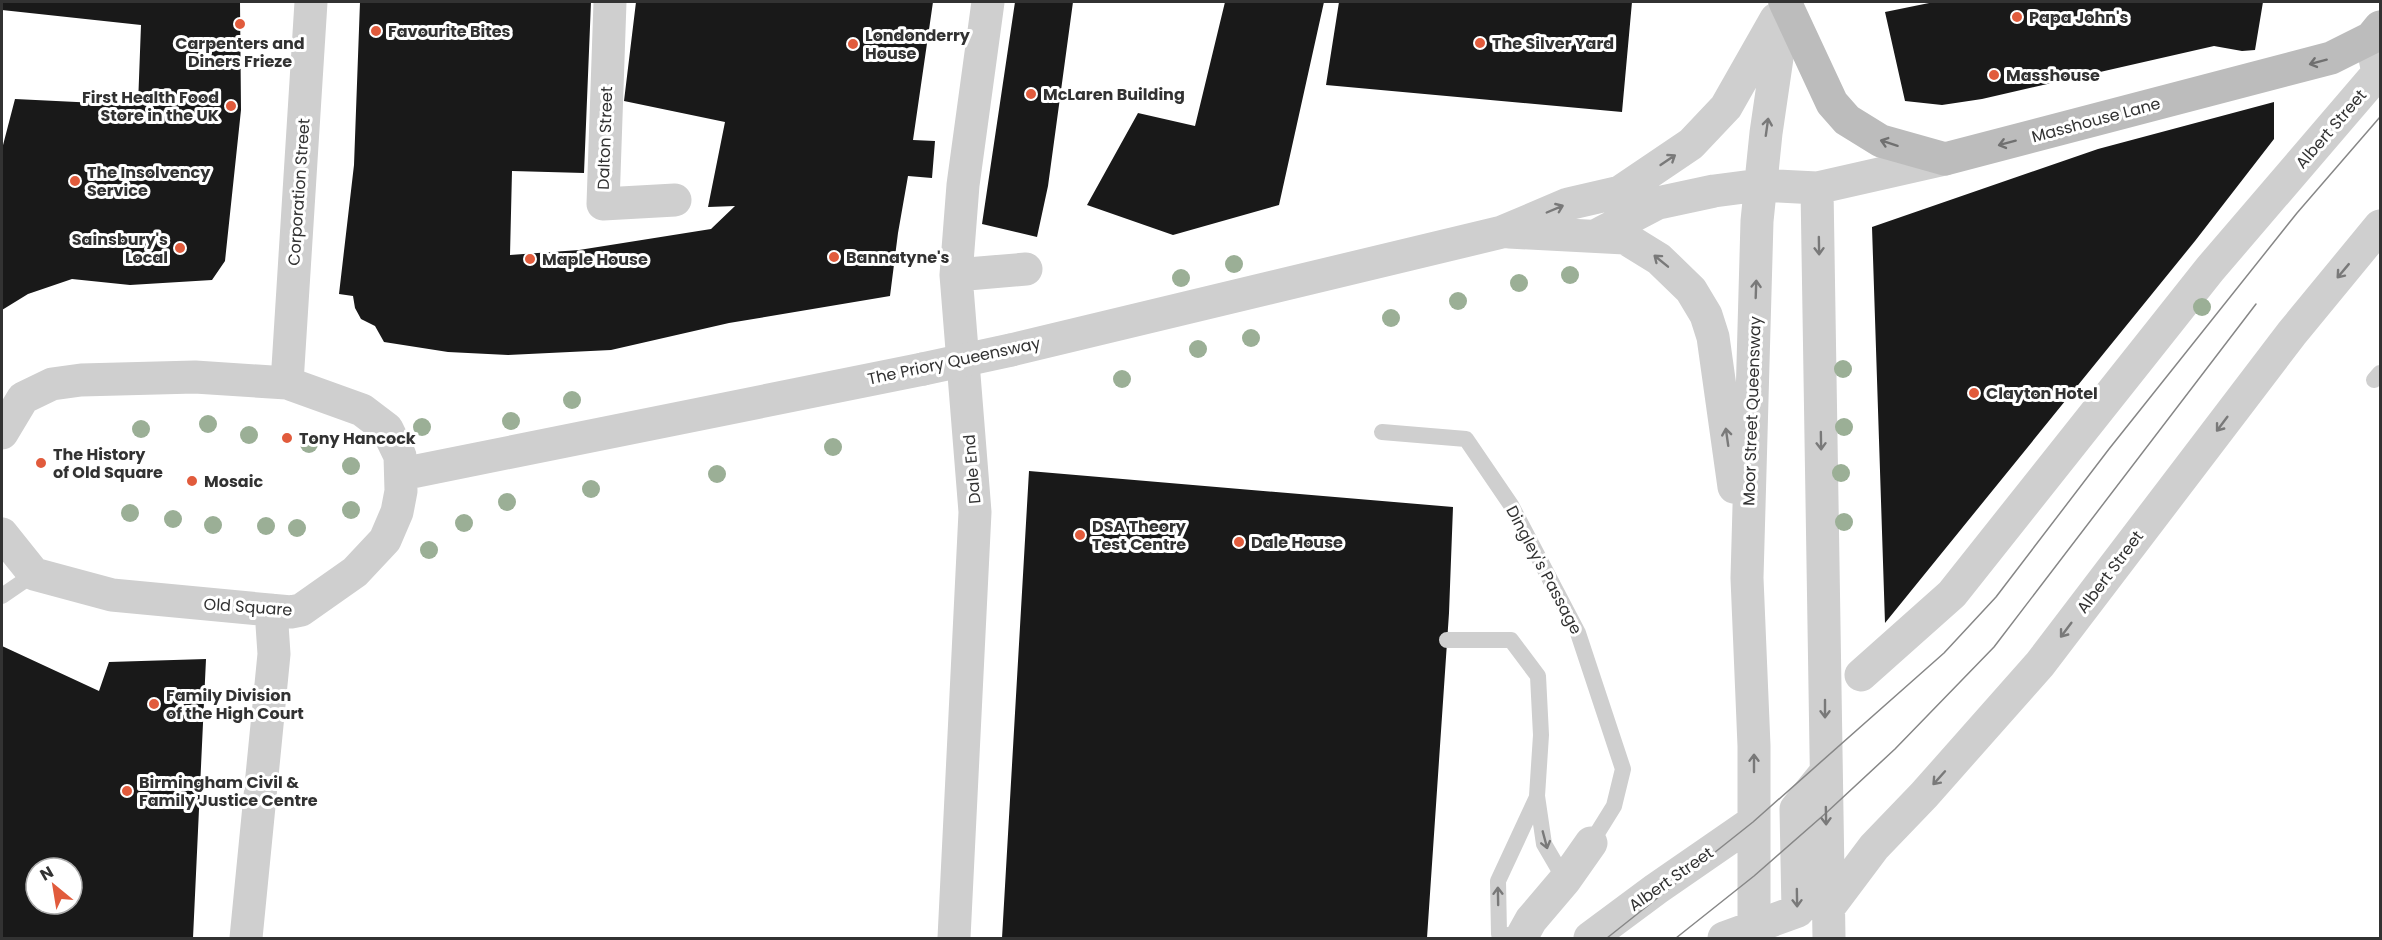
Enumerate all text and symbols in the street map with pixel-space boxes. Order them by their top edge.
place label: Papa John's [2029,6,2129,29]
marker: Papa John's [2010,10,2024,24]
marker: Carpenters and Diners Frieze [233,17,247,31]
place label: Favourite Bites [388,20,511,43]
marker: Favourite Bites [369,24,383,38]
place label: Londonderry House [865,24,971,65]
place label: Carpenters and Diners Frieze [175,32,305,73]
place label: The Silver Yard [1492,32,1614,55]
marker: The Silver Yard [1473,36,1487,50]
marker: Londonderry House [846,37,860,51]
one-way arrow [2309,56,2328,68]
place label: Masshouse [2006,64,2100,87]
marker: Masshouse [1987,68,2001,82]
place label: McLaren Building [1043,83,1185,106]
street label: Albert Street [2290,84,2372,174]
place label: First Health Food Store in the UK [82,86,219,127]
street label: Dalton Street [592,86,618,190]
marker: McLaren Building [1024,87,1038,101]
street label: Masshouse Lane [2029,92,2163,148]
marker: First Health Food Store in the UK [224,99,238,113]
street label: Corporation Street [282,117,316,267]
one-way arrow [1762,118,1773,138]
one-way arrow [1880,137,1899,148]
one-way arrow [1998,138,2017,150]
one-way arrow [1659,153,1676,165]
place label: The Insolvency Service [87,161,211,202]
marker: The Insolvency Service [68,174,82,188]
one-way arrow [1546,203,1564,214]
place label: Sainsbury's Local [72,228,168,269]
one-way arrow [1813,236,1824,256]
marker: Sainsbury's Local [173,241,187,255]
place label: Bannatyne's [846,246,950,269]
place label: Maple House [542,248,648,271]
marker: Bannatyne's [827,250,841,264]
marker: Maple House [523,252,537,266]
one-way arrow [1653,255,1669,268]
one-way arrow [2336,263,2350,278]
one-way arrow [1750,279,1762,299]
street label: Moor Street Queensway [1737,316,1767,506]
street label: The Priory Queensway [866,331,1042,391]
place label: Clayton Hotel [1986,382,2098,405]
marker: Clayton Hotel [1967,386,1981,400]
one-way arrow [2216,416,2229,432]
place label: Tony Hancock [299,427,416,450]
one-way arrow [1722,428,1733,447]
marker: Tony Hancock [280,431,294,445]
one-way arrow [1815,431,1827,451]
street label: Dale End [958,433,986,505]
place label: The History of Old Square [53,443,163,484]
marker: The History of Old Square [34,456,48,470]
place label: Mosaic [204,470,263,493]
marker: Mosaic [185,474,199,488]
street label: Dingley's Passage [1500,502,1588,638]
place label: DSA Theory Test Centre [1092,515,1187,556]
street label: Albert Street [2071,526,2149,618]
marker: DSA Theory Test Centre [1073,528,1087,542]
place label: Dale House [1251,531,1343,554]
marker: Dale House [1232,535,1246,549]
street label: Old Square [203,592,293,622]
one-way arrow [2060,621,2073,637]
place label: Family Division of the High Court [166,684,304,725]
marker: Family Division of the High Court [147,697,161,711]
one-way arrow [1819,698,1831,718]
one-way arrow [1748,754,1760,774]
one-way arrow [1932,770,1946,785]
place label: Birmingham Civil & Family Justice Centre [139,771,318,812]
marker: Birmingham Civil & Family Justice Centre [120,784,134,798]
one-way arrow [1821,806,1832,826]
one-way arrow [1539,830,1551,849]
street label: Albert Street [1624,841,1718,917]
north arrow [24,856,84,916]
text: N [36,860,58,886]
one-way arrow [1493,887,1504,907]
one-way arrow [1792,888,1803,908]

